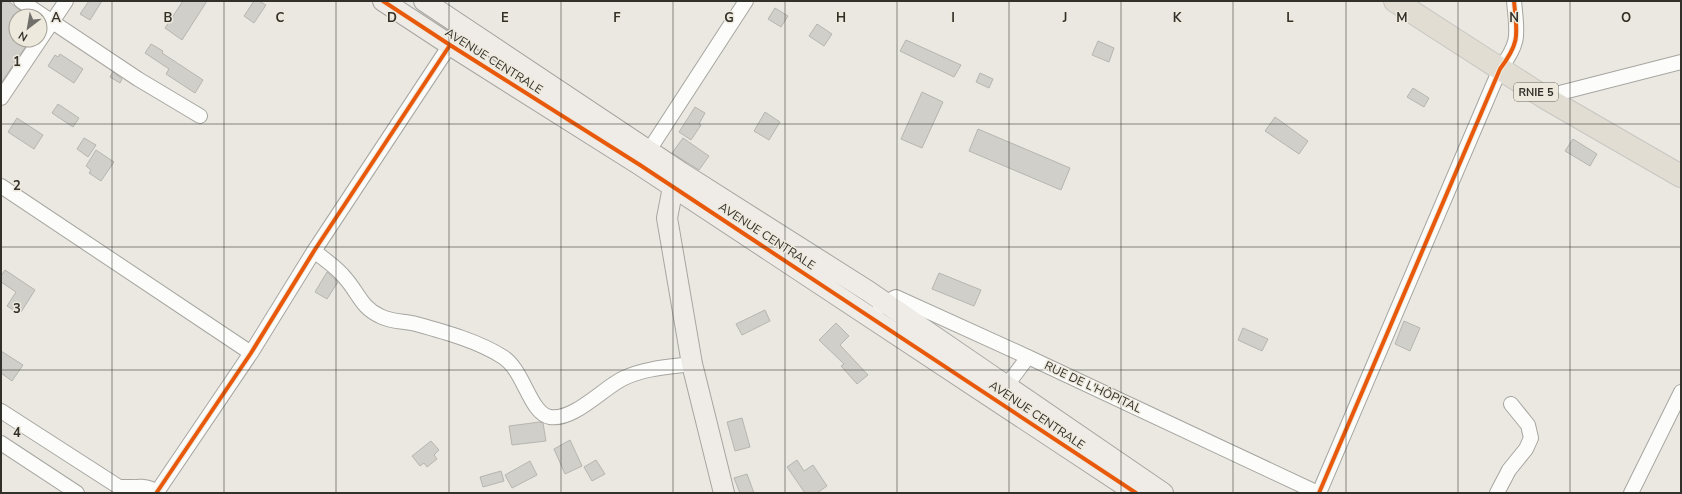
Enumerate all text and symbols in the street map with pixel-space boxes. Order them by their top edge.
north arrow [8,8,48,48]
text: A [51,9,61,27]
text: B [164,9,173,27]
text: C [276,9,285,27]
text: D [387,9,397,27]
text: E [501,9,509,27]
text: F [613,9,621,27]
text: G [724,9,734,27]
text: H [836,9,846,27]
text: I [951,9,955,27]
text: J [1062,9,1067,27]
text: K [1173,9,1182,27]
text: L [1286,9,1294,27]
text: M [1396,9,1408,27]
text: N [1509,9,1519,27]
text: O [1621,9,1631,27]
street label: AVENUE CENTRALE [442,24,546,98]
text: N [16,28,30,45]
text: 1 [13,53,21,71]
road number: RNIE 5 [1514,83,1558,101]
text: 2 [13,177,21,195]
street label: AVENUE CENTRALE [716,199,818,273]
text: 3 [13,300,21,318]
street label: RUE DE L'HÔPITAL [1042,357,1145,417]
street label: AVENUE CENTRALE [986,377,1088,453]
text: 4 [13,424,21,442]

